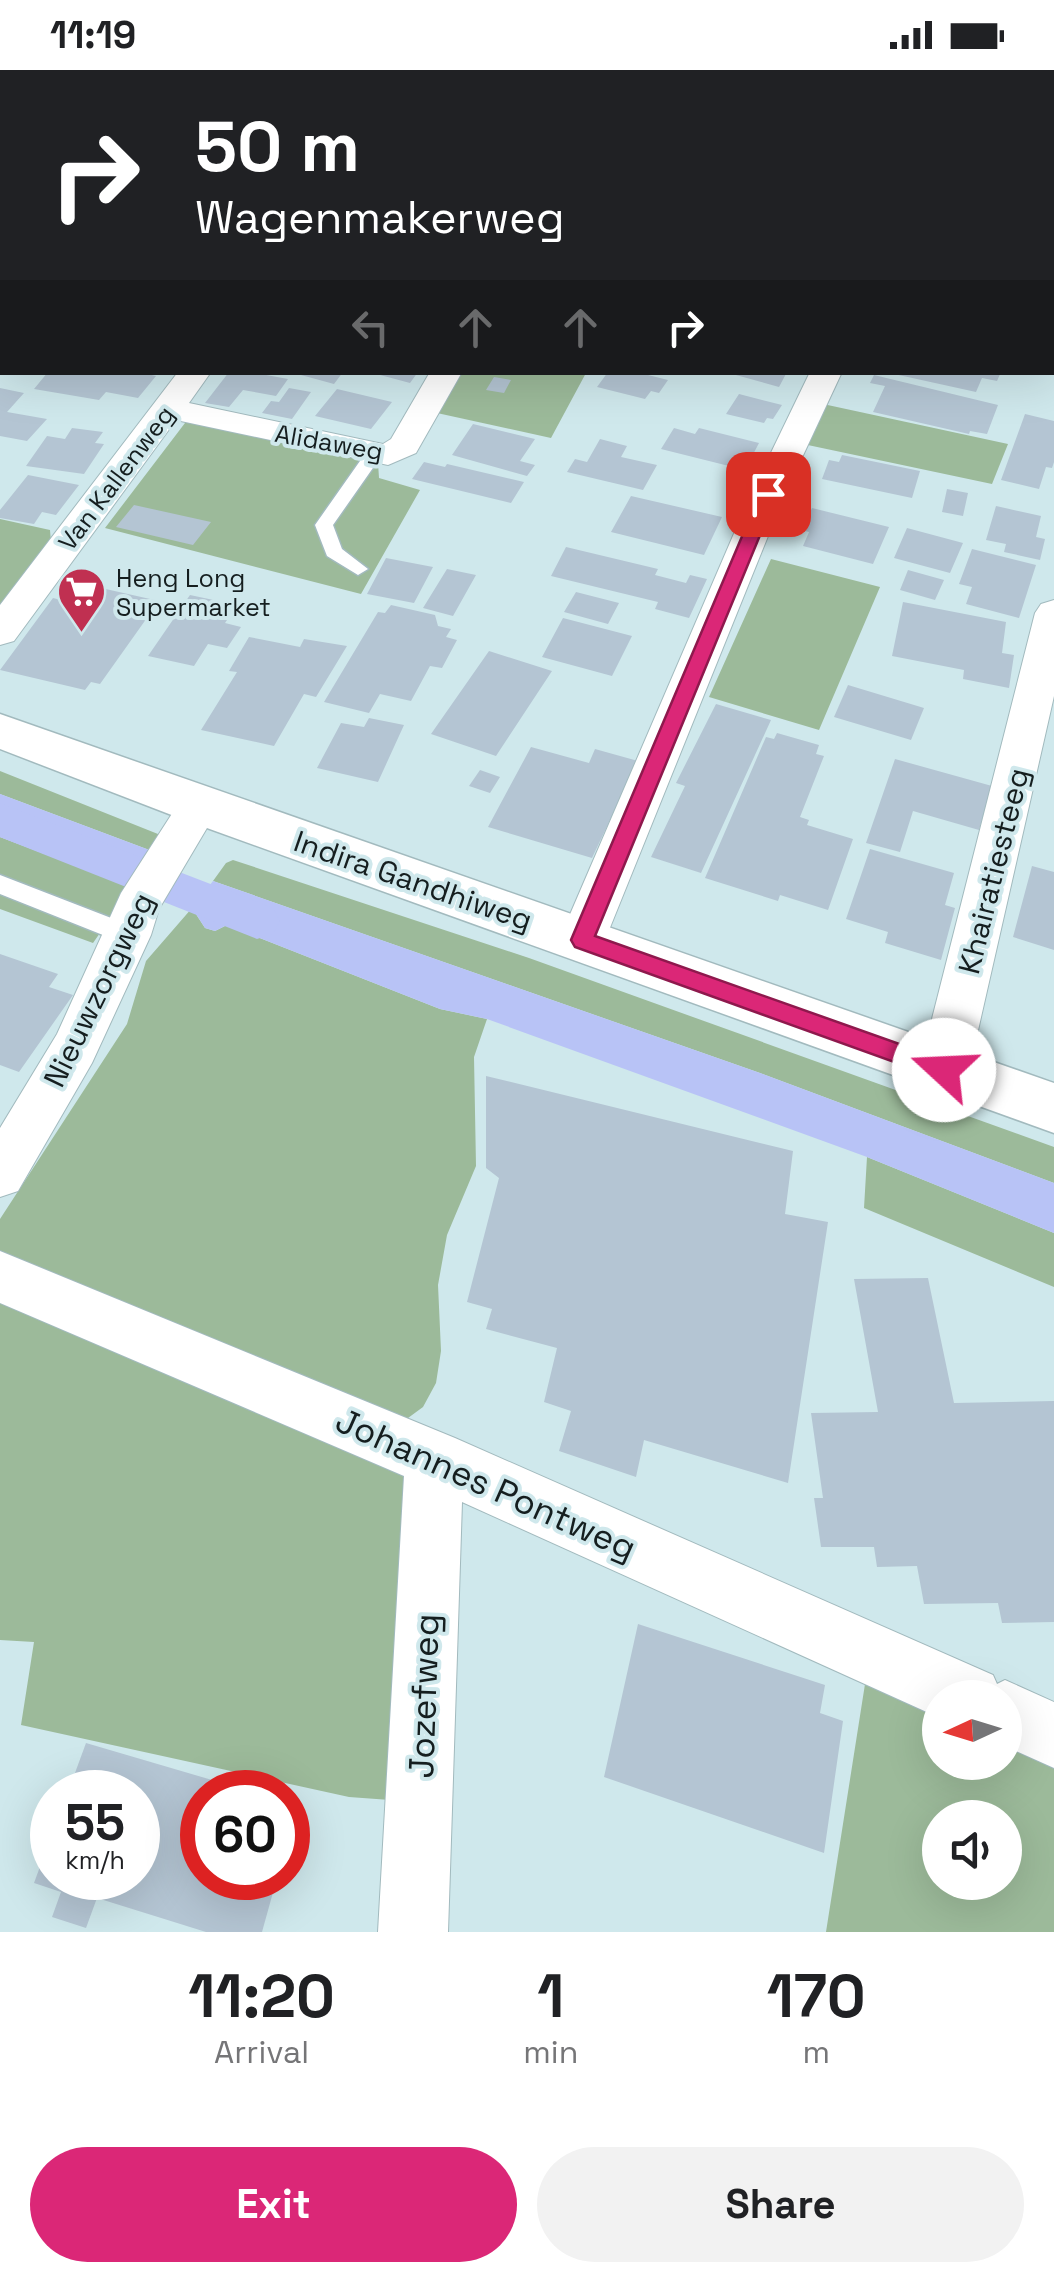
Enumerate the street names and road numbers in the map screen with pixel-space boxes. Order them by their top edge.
street label: Van Kallenweg [51,399,181,557]
street label: Alidaweg [273,417,385,467]
street label: Khairatiesteeg [949,764,1038,978]
street label: Indira Gandhiweg [289,821,537,940]
street label: Nieuwzorgweg [35,886,162,1094]
street label: Johannes Pontweg [329,1398,643,1570]
street label: Jozefweg [399,1613,449,1779]

